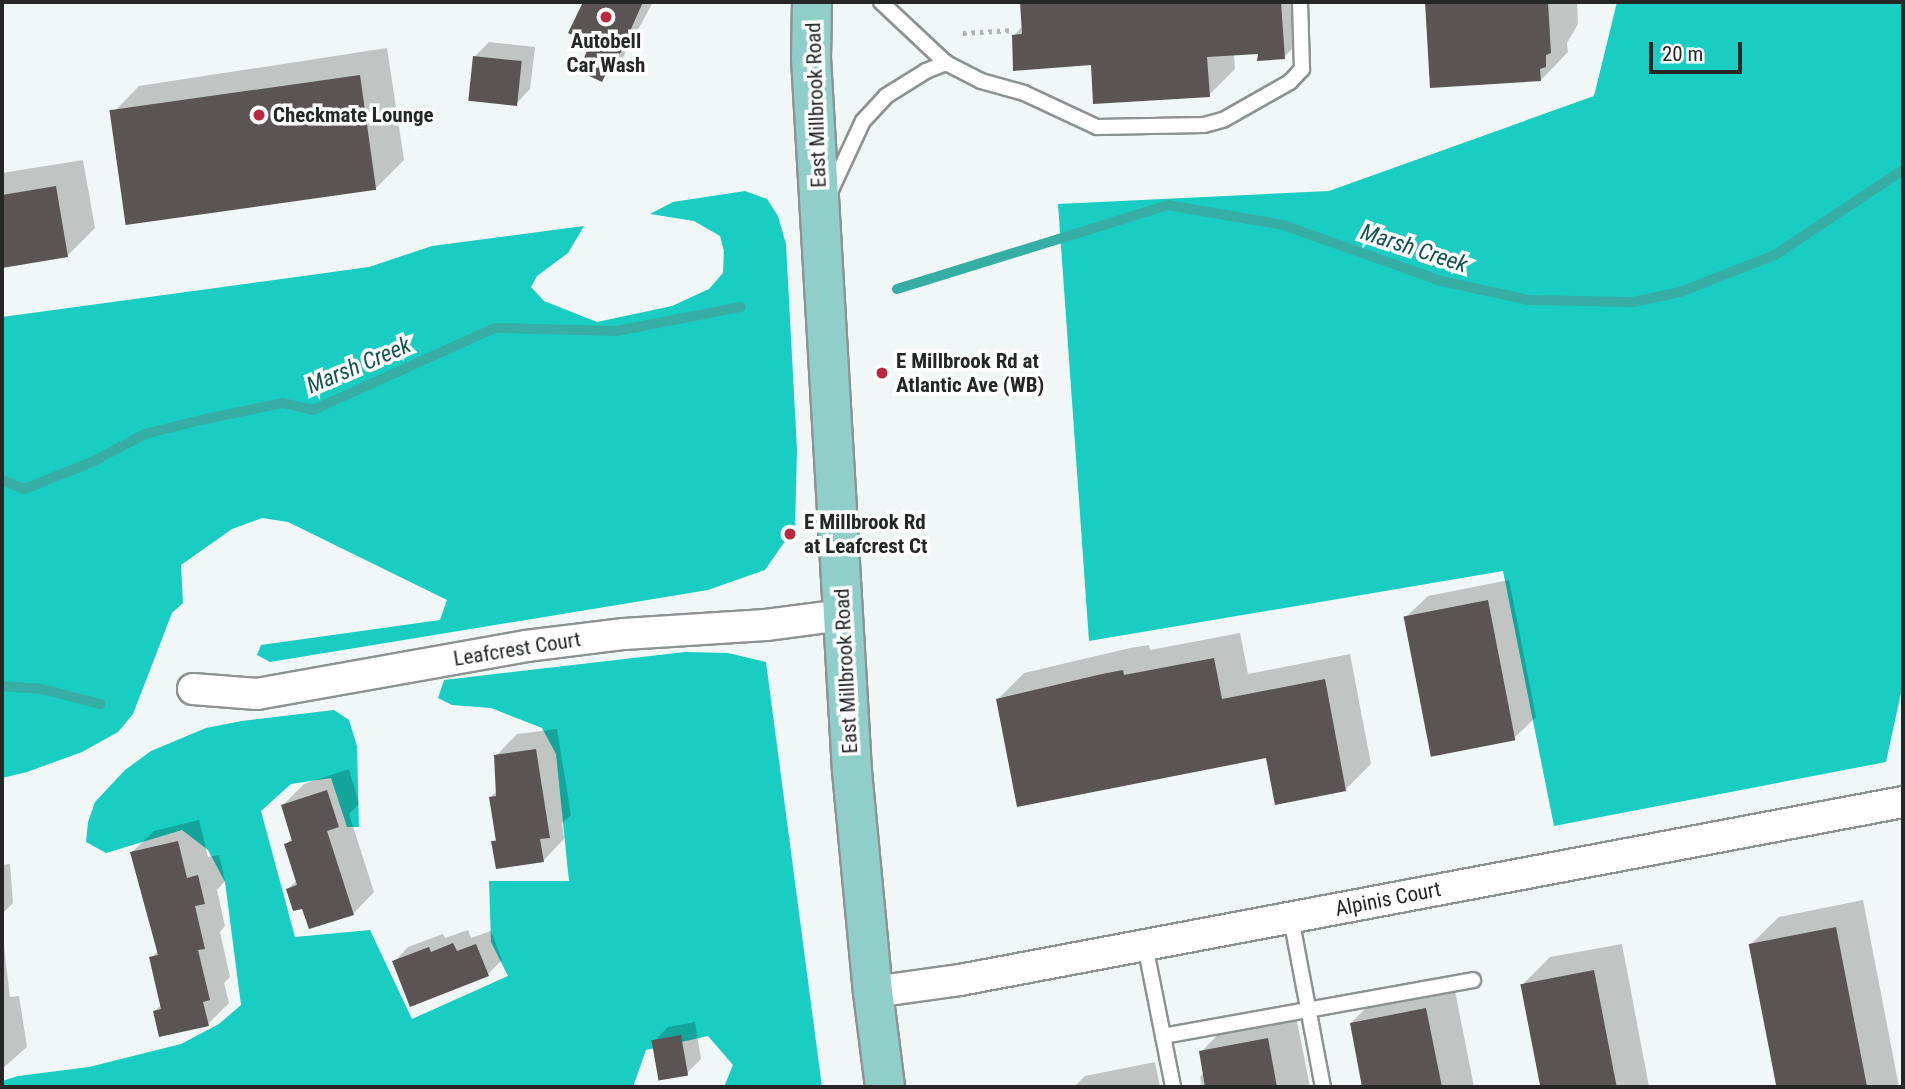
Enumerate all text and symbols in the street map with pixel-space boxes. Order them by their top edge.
marker: Autobell Car Wash [598,9,614,25]
street label: East Millbrook Road [801,22,831,188]
place label: Autobell Car Wash [567,28,645,78]
scale bar [1653,28,1746,72]
text: 20 m [1662,42,1703,66]
place label: Checkmate Lounge [273,102,434,128]
marker: Checkmate Lounge [251,107,267,123]
water label: Marsh Creek [1357,219,1471,279]
water label: Marsh Creek [303,332,415,400]
place label: E Millbrook Rd at Atlantic Ave (WB) [896,348,1044,398]
marker: E Millbrook Rd at Atlantic Ave (WB) [874,365,890,381]
place label: E Millbrook Rd at Leafcrest Ct [804,509,927,559]
marker: E Millbrook Rd at Leafcrest Ct [782,526,798,542]
street label: East Millbrook Road [829,588,863,754]
street label: Leafcrest Court [452,627,582,671]
street label: Alpinis Court [1333,876,1443,922]

